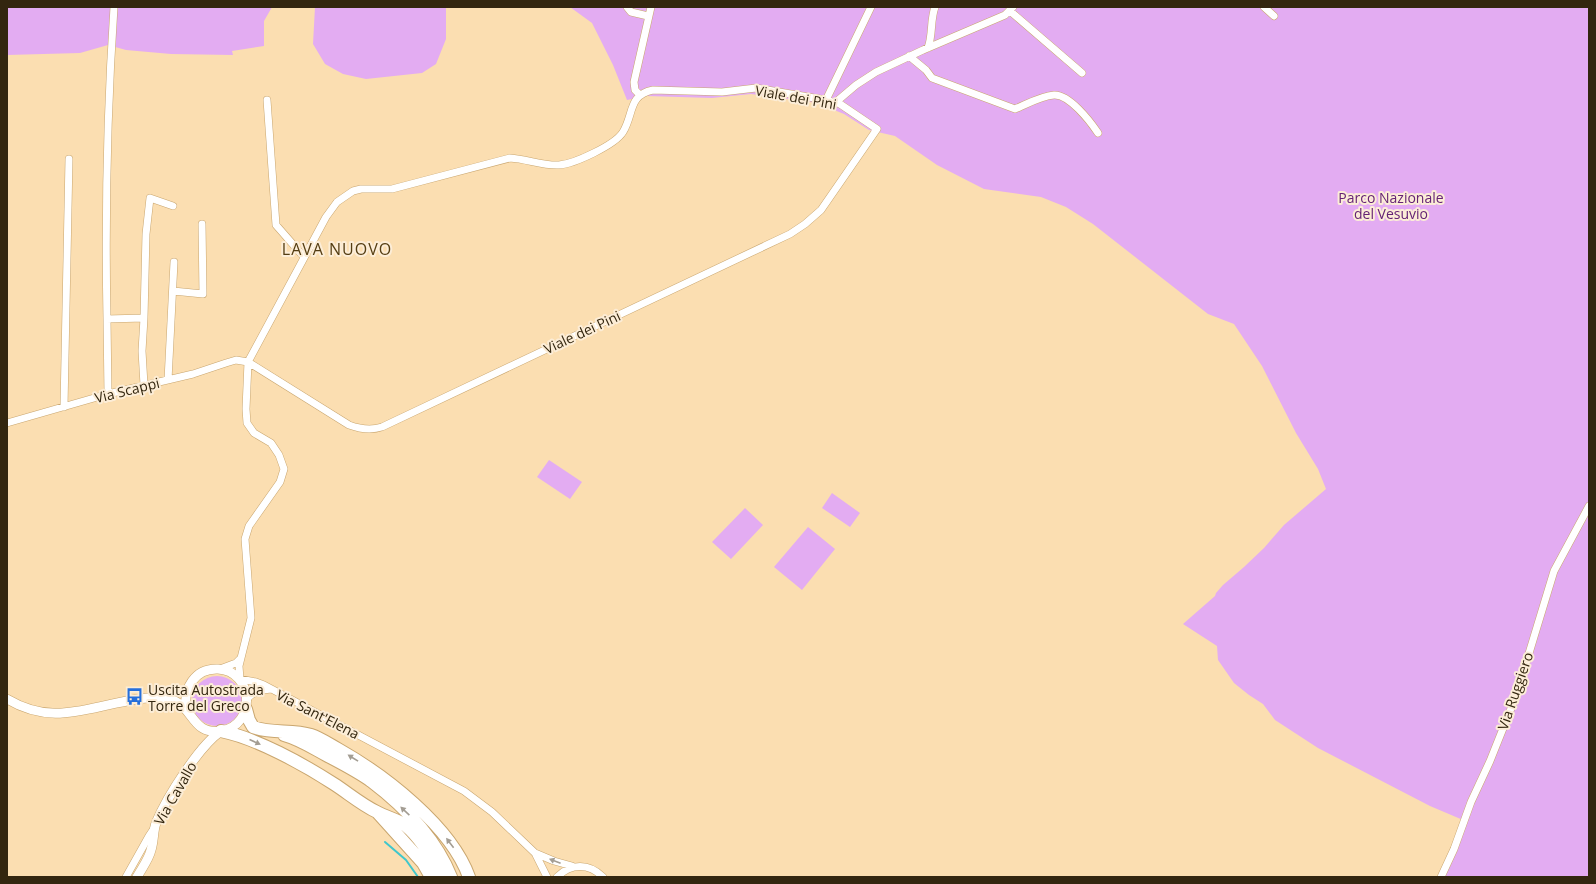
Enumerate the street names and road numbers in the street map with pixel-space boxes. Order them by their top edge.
street label: Viale dei Pini [754,80,838,114]
street label: Viale dei Pini [541,306,623,358]
street label: Via Scappi [93,373,161,407]
street label: Via Ruggiero [1493,649,1537,733]
street label: Via Sant'Elena [273,685,363,743]
street label: Via Cavallo [149,758,201,828]

